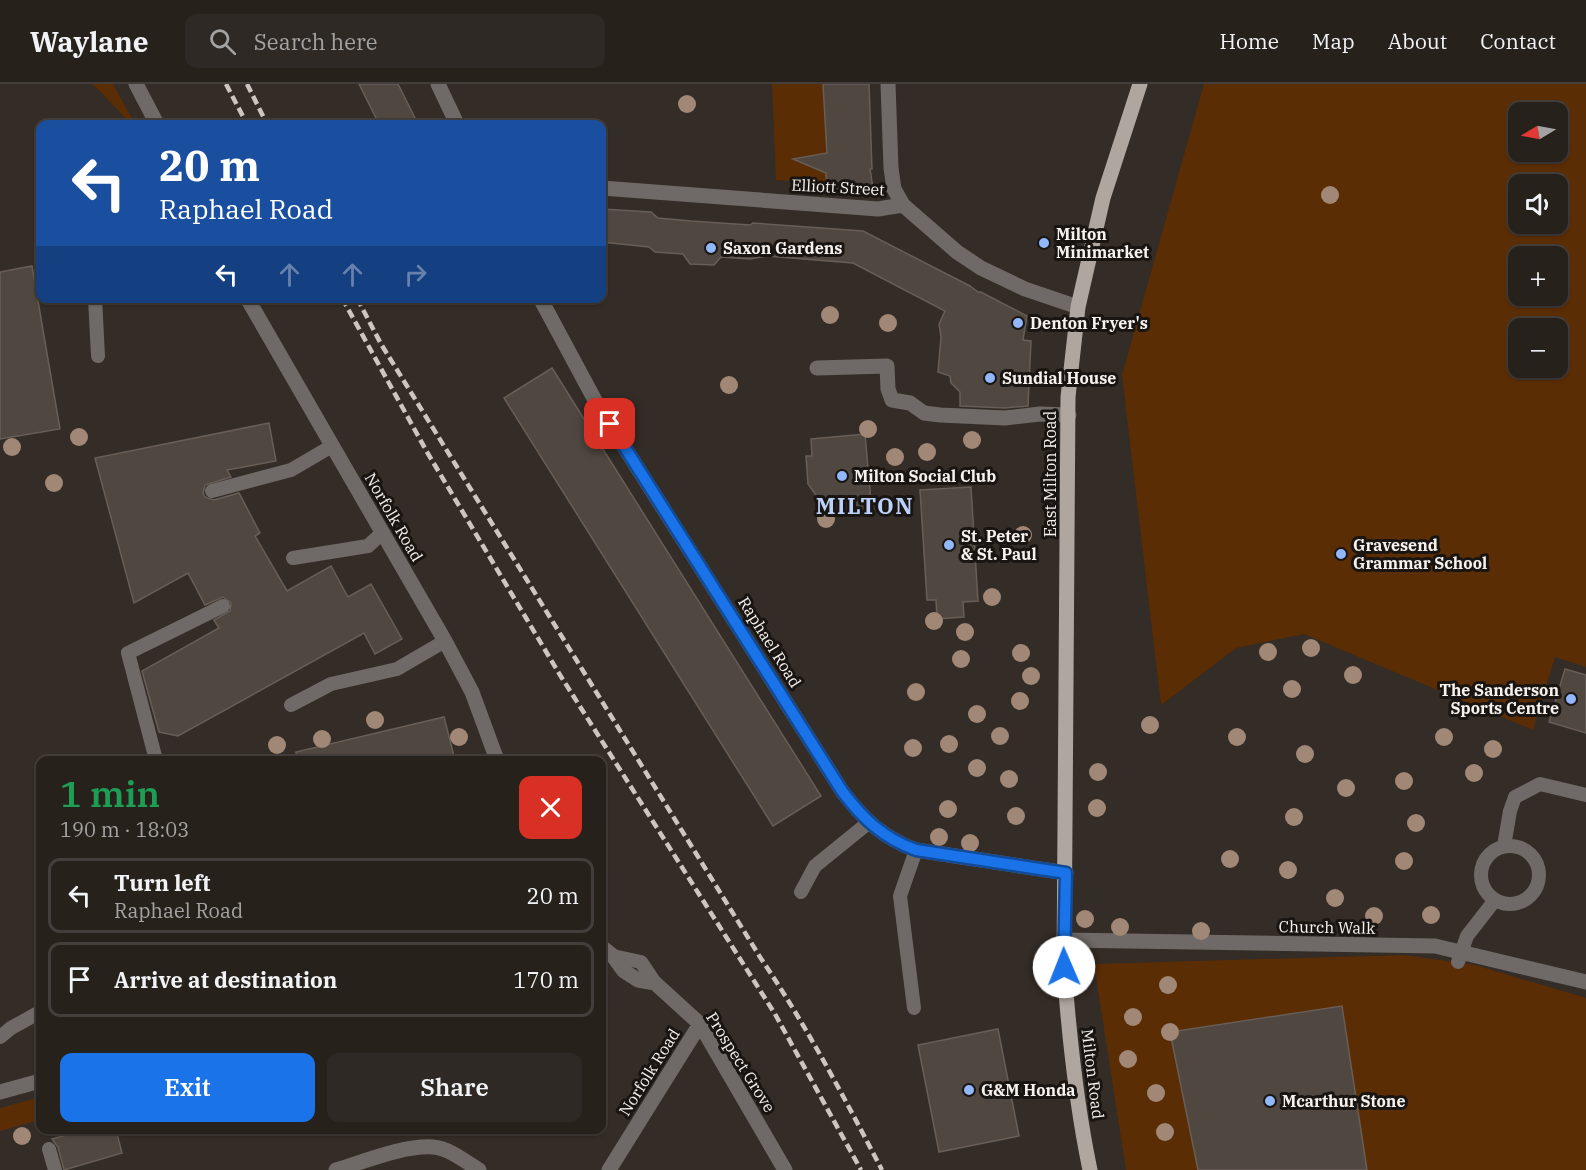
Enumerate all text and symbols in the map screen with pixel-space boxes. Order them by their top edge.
search box [185,14,605,68]
text: Waylane [30,23,149,60]
icon: search [206,25,239,58]
text: Search here [254,27,378,56]
text: Home [1219,27,1279,55]
text: Map [1312,27,1355,55]
text: About [1388,27,1447,55]
text: Contact [1480,27,1556,55]
north arrow [1508,102,1568,162]
map controls [1508,102,1568,378]
text: 20 m [159,138,260,193]
icon: left [60,144,138,222]
button: sound [1508,174,1568,234]
street label: Elliott Street [791,175,886,199]
text: Raphael Road [159,191,333,226]
place label: Milton Minimarket [1056,224,1149,262]
marker: Milton Minimarket [1037,236,1051,250]
place label: Saxon Gardens [723,238,842,258]
marker: Saxon Gardens [704,241,718,255]
button: + [1508,246,1568,306]
icon: left [210,258,243,291]
icon: ahead [273,258,306,291]
icon: ahead [336,258,369,291]
icon: right [399,258,432,291]
place label: Denton Fryer's [1030,313,1148,333]
marker: Denton Fryer's [1011,316,1025,330]
button: − [1508,318,1568,378]
place label: Sundial House [1002,368,1116,388]
marker: Sundial House [983,371,997,385]
pin [584,398,635,449]
icon: arrive [593,407,626,440]
street label: East Milton Road [1040,410,1060,537]
place label: Milton Social Club [854,466,996,486]
street label: Norfolk Road [361,469,428,565]
marker: Milton Social Club [835,469,849,483]
district label: MILTON [816,491,914,520]
place label: St. Peter & St. Paul [961,526,1037,564]
place label: Gravesend Grammar School [1353,535,1487,573]
marker: St. Peter & St. Paul [942,538,956,552]
marker: Gravesend Grammar School [1334,547,1348,561]
street label: Raphael Road [734,593,806,691]
place label: The Sanderson Sports Centre [1439,680,1559,718]
marker: The Sanderson Sports Centre [1564,692,1578,706]
text: 1 min [60,770,160,817]
button: close [519,776,582,839]
text: 190 m · 18:03 [60,816,189,843]
text: Turn left [114,868,210,897]
icon: left [63,879,96,912]
text: 20 m [527,881,579,910]
text: Raphael Road [114,897,243,924]
street label: Church Walk [1278,916,1376,938]
position arrow [1032,935,1096,999]
icon: arrive [63,963,96,996]
text: Arrive at destination [114,965,337,994]
text: 170 m [513,965,579,994]
street label: Prospect Grove [702,1008,780,1116]
street label: Norfolk Road [614,1024,684,1119]
street label: Milton Road [1078,1028,1108,1120]
button: Exit [60,1053,315,1122]
button: Share [327,1053,582,1122]
place label: G&M Honda [981,1080,1075,1100]
marker: G&M Honda [962,1083,976,1097]
place label: Mcarthur Stone [1282,1091,1405,1111]
marker: Mcarthur Stone [1263,1094,1277,1108]

